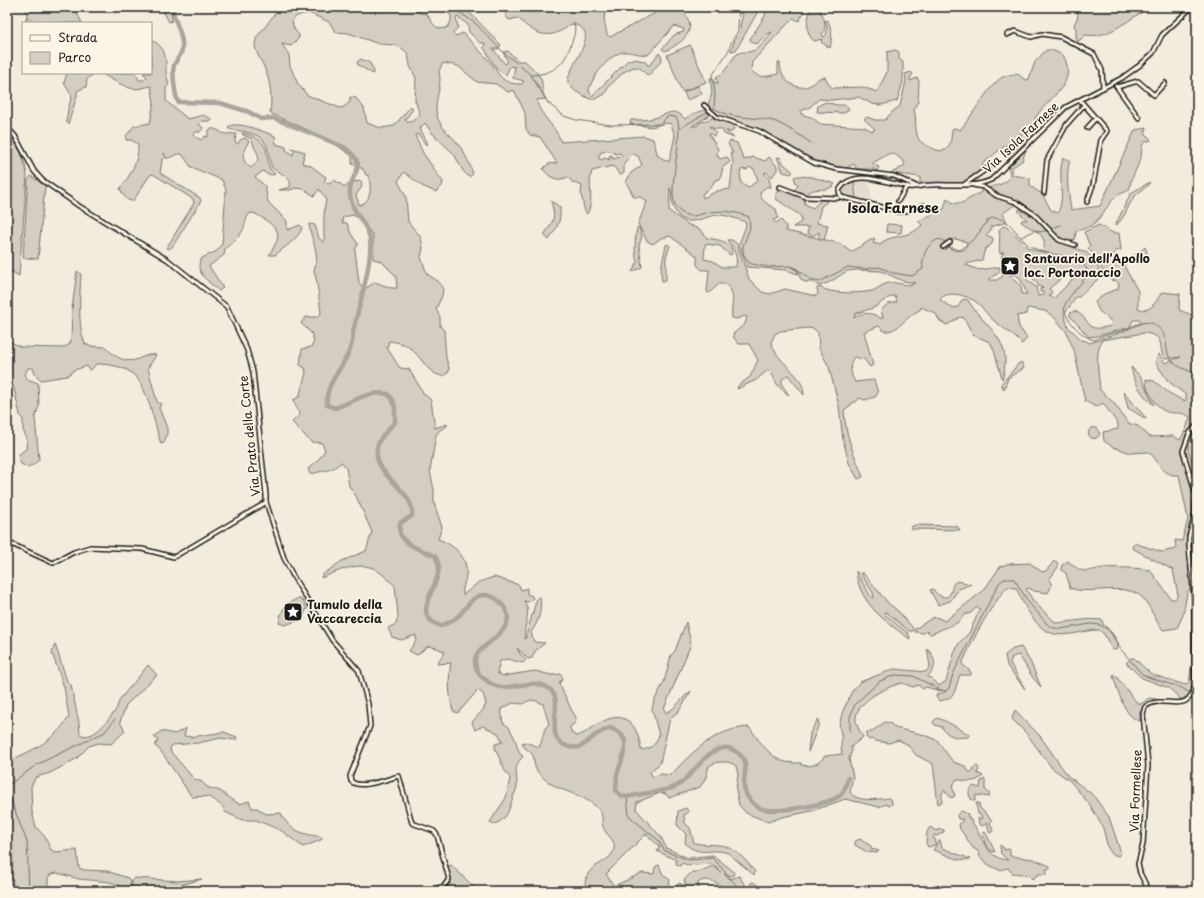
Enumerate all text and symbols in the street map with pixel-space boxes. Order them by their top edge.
legend [22,22,152,74]
text: Strada [58,28,98,46]
text: Parco [58,48,92,66]
street label: Via Isola Farnese [978,97,1063,177]
district label: Isola Farnese [847,197,939,218]
place label: Santuario dell'Apollo loc. Portonaccio [1024,249,1150,281]
place icon: Santuario dell'Apollo loc. Portonaccio [999,255,1021,277]
street label: Via Prato della Corte [234,375,264,498]
place label: Tumulo della Vaccareccia [307,595,383,627]
place icon: Tumulo della Vaccareccia [282,601,304,623]
street label: Via Formellese [1125,749,1145,833]

